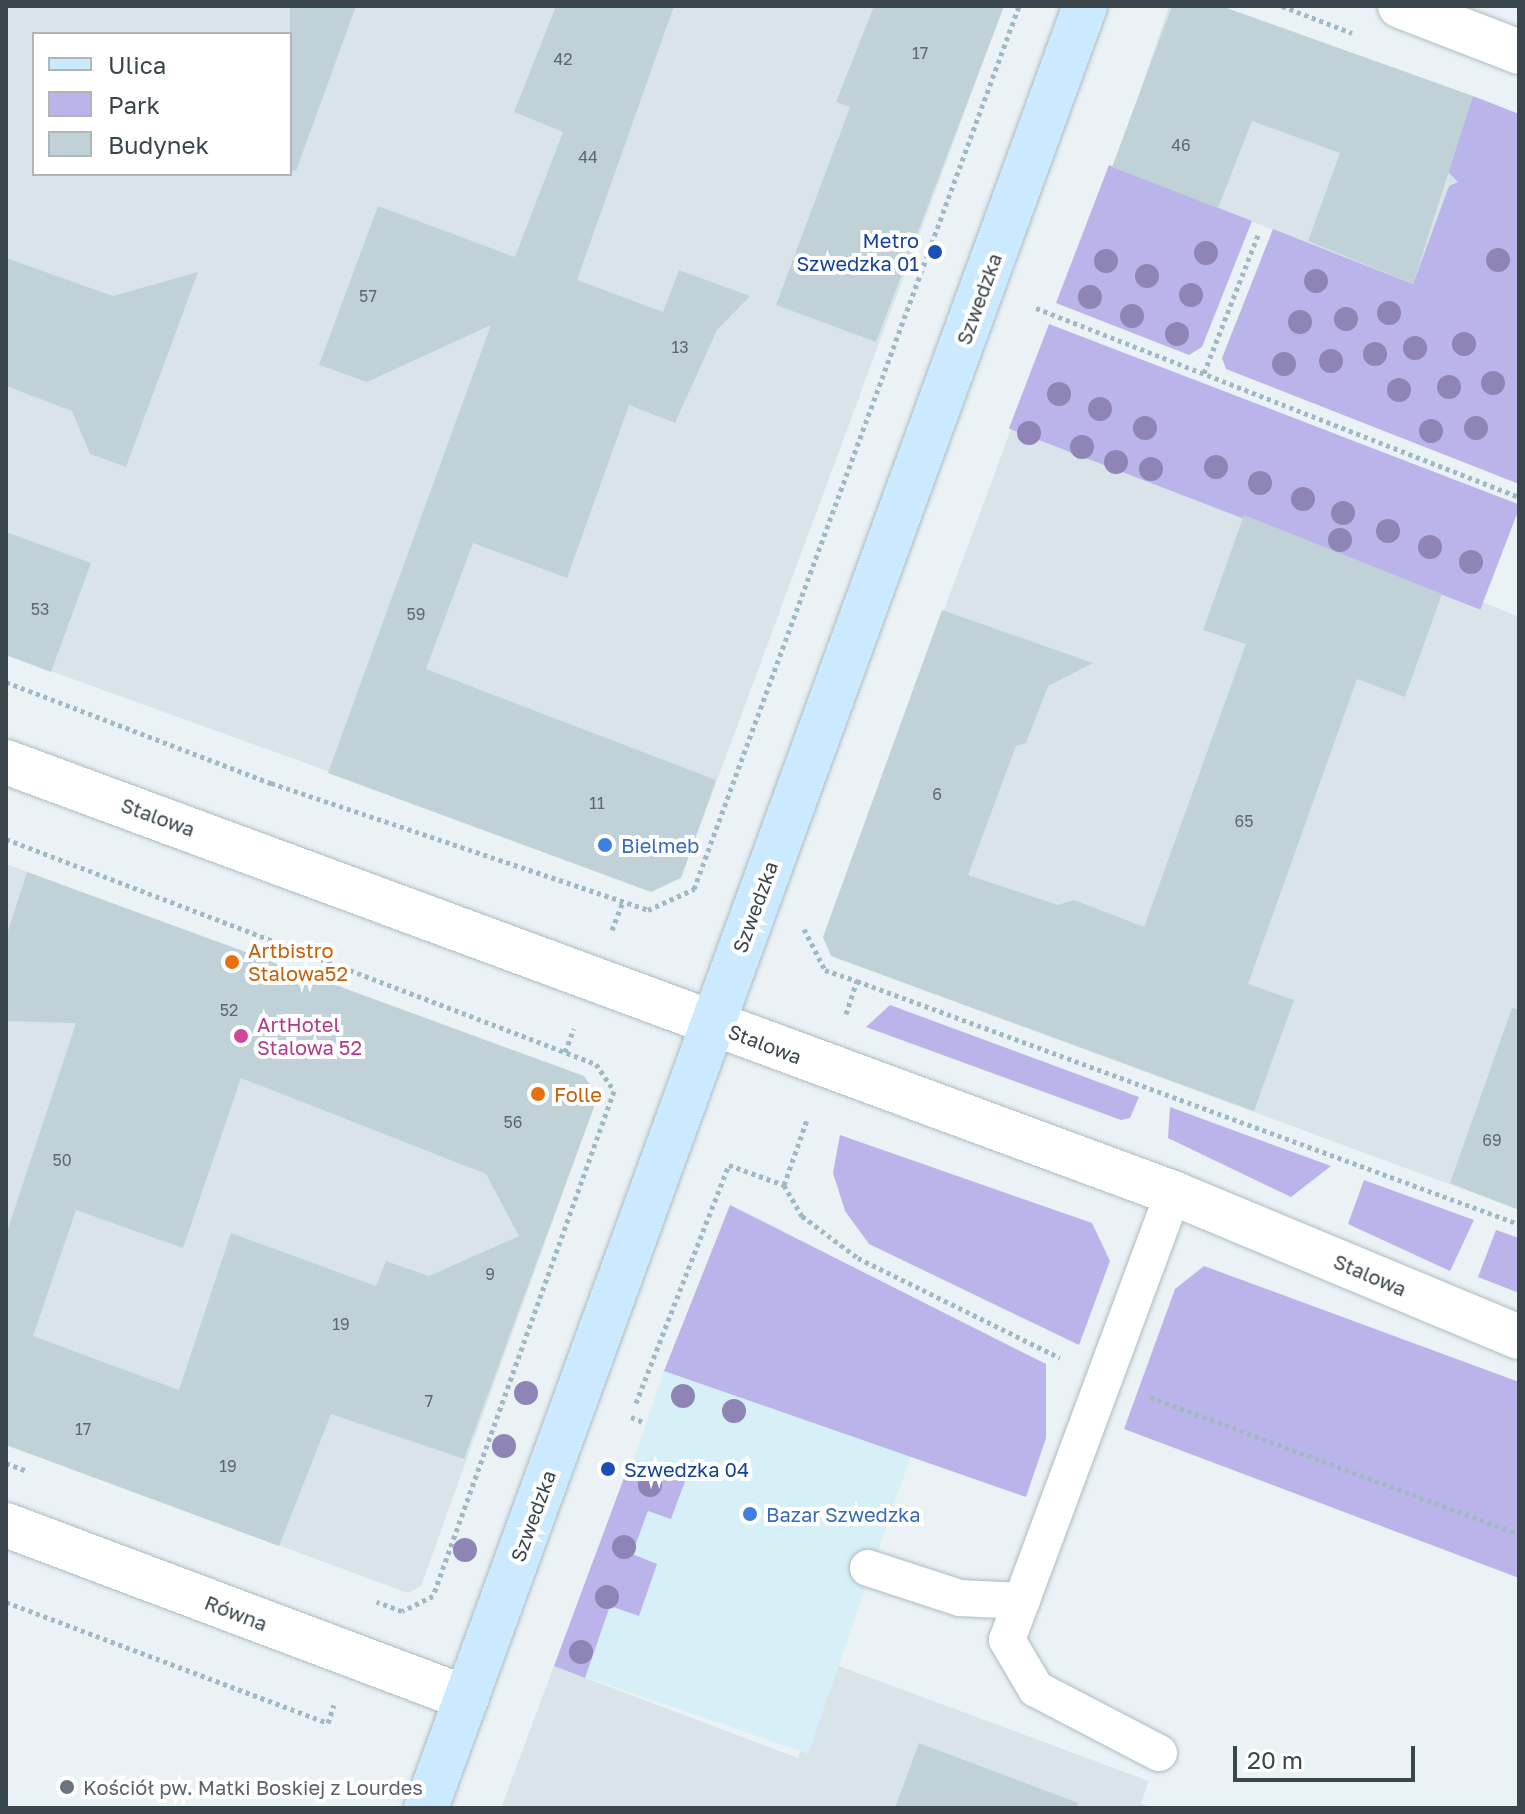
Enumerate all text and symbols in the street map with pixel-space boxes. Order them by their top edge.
legend [32,32,292,176]
house number: 17 [912,43,928,63]
house number: 42 [553,49,573,69]
text: Ulica [108,50,166,79]
text: Park [108,90,160,119]
text: Budynek [108,130,209,159]
house number: 46 [1171,135,1191,155]
house number: 44 [578,147,598,167]
place label: Metro Szwedzka 01 [796,228,919,275]
marker: Metro Szwedzka 01 [926,243,944,261]
street label: Szwedzka [951,250,1007,348]
house number: 57 [359,286,377,306]
house number: 13 [671,337,689,357]
house number: 53 [31,599,49,619]
house number: 59 [407,604,425,624]
house number: 6 [932,784,942,804]
street label: Stalowa [118,793,198,841]
house number: 11 [589,793,605,813]
house number: 65 [1235,811,1253,831]
place label: Bielmeb [621,833,699,857]
marker: Bielmeb [596,836,614,854]
street label: Szwedzka [727,858,783,956]
place label: Artbistro Stalowa52 [248,938,348,985]
marker: Artbistro Stalowa52 [223,953,241,971]
house number: 52 [220,1000,238,1020]
place label: ArtHotel Stalowa 52 [257,1012,362,1059]
street label: Stalowa [725,1019,805,1069]
marker: ArtHotel Stalowa 52 [232,1027,250,1045]
place label: Folle [554,1082,602,1106]
marker: Folle [529,1085,547,1103]
house number: 56 [504,1112,522,1132]
house number: 69 [1482,1130,1502,1150]
house number: 50 [52,1150,72,1170]
street label: Stalowa [1330,1249,1410,1301]
house number: 9 [485,1264,495,1284]
house number: 19 [332,1314,350,1334]
house number: 7 [425,1391,433,1411]
house number: 17 [75,1419,91,1439]
house number: 19 [219,1456,237,1476]
place label: Szwedzka 04 [624,1457,749,1481]
marker: Szwedzka 04 [599,1460,617,1478]
street label: Szwedzka [505,1467,561,1565]
place label: Bazar Szwedzka [766,1502,920,1526]
marker: Bazar Szwedzka [741,1505,759,1523]
street label: Równa [201,1590,271,1636]
scale bar [1237,1730,1419,1780]
text: 20 m [1247,1745,1303,1774]
place label: Kościół pw. Matki Boskiej z Lourdes [83,1775,423,1799]
marker: Kościół pw. Matki Boskiej z Lourdes [58,1778,76,1796]

